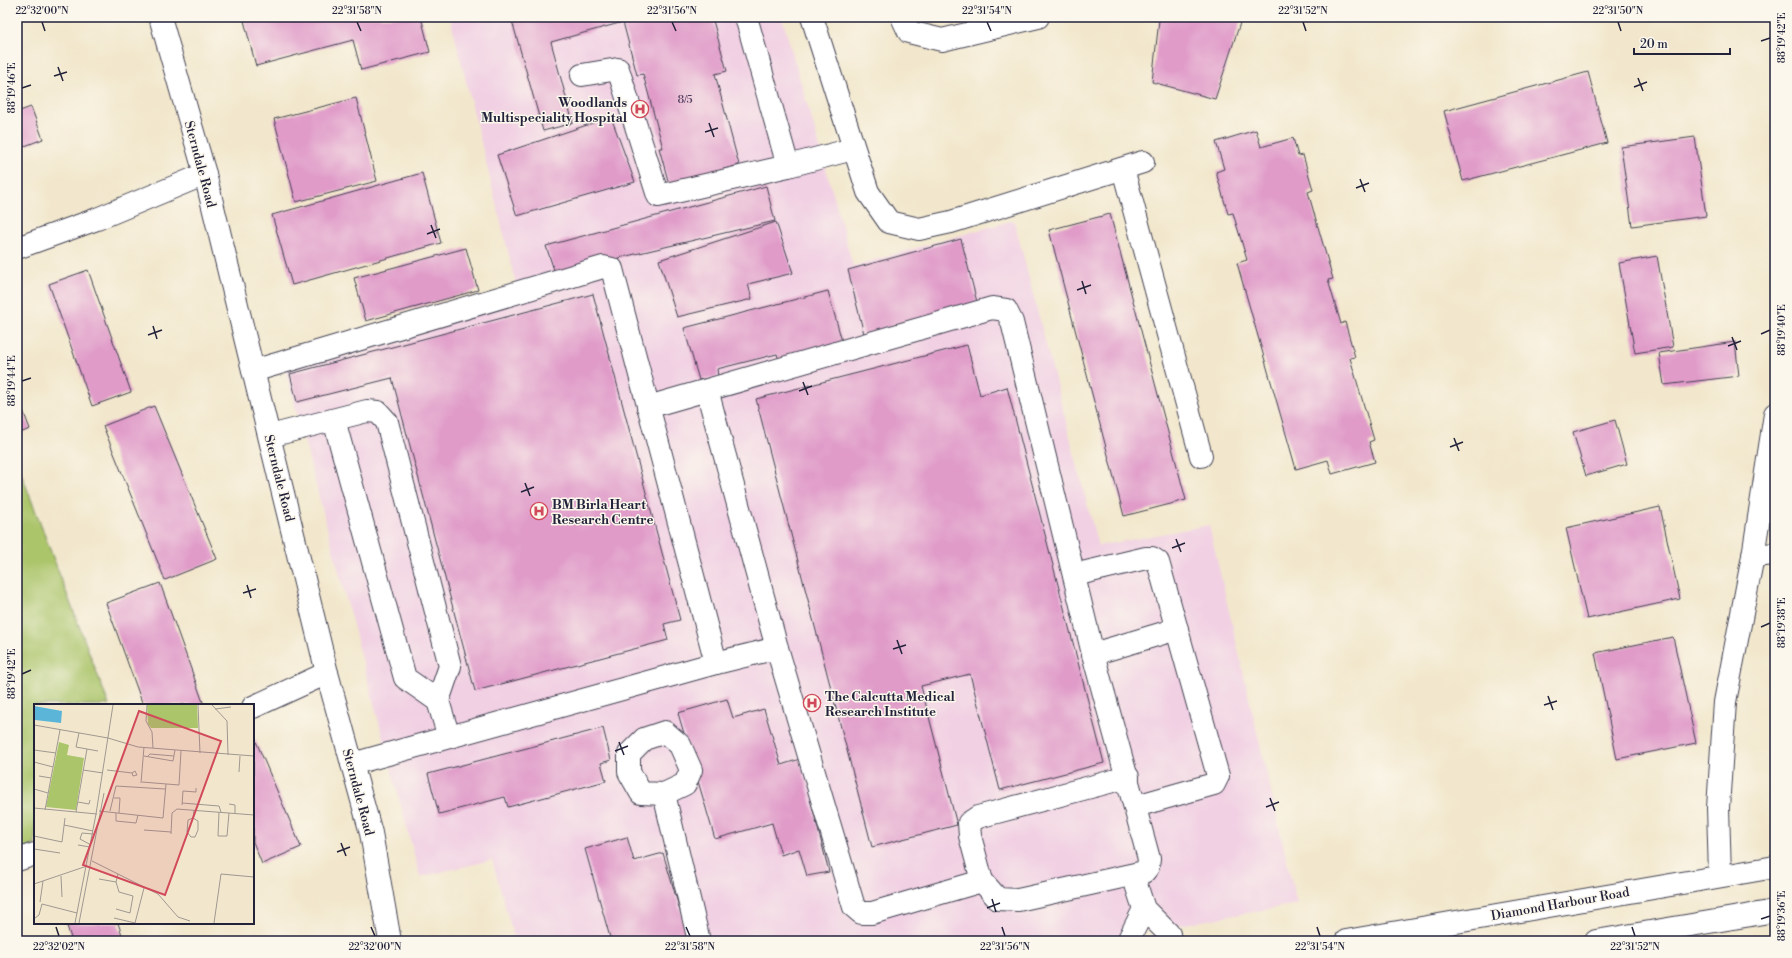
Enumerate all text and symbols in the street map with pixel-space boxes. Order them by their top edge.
text: 22°32'00"N [15,5,69,17]
text: 22°31'58"N [332,5,383,17]
text: 22°31'56"N [647,5,697,17]
text: 22°31'54"N [962,5,1013,17]
text: 22°31'52"N [1278,5,1328,17]
text: 22°31'50"N [1593,5,1644,17]
text: 88°19'42"E [1776,13,1788,63]
scale bar [1634,30,1730,56]
text: 20 m [1640,37,1668,52]
text: 88°19'46"E [6,62,18,114]
house number: 8/5 [678,93,692,107]
place label: Woodlands Multispeciality Hospital [481,95,628,126]
hospital icon: Woodlands Multispeciality Hospital [630,99,650,119]
street label: Sterndale Road [181,119,219,210]
text: 88°19'40"E [1776,304,1788,356]
text: 88°19'44"E [6,355,18,407]
street label: Sterndale Road [260,433,298,524]
place label: BM Birla Heart Research Centre [552,497,654,528]
hospital icon: BM Birla Heart Research Centre [529,501,549,521]
text: 88°19'38"E [1776,598,1788,648]
text: 88°19'42"E [6,649,18,699]
place label: The Calcutta Medical Research Institute [825,689,955,720]
hospital icon: The Calcutta Medical Research Institute [802,693,822,713]
inset map [34,704,254,924]
street label: Sterndale Road [339,747,377,838]
street label: Diamond Harbour Road [1490,884,1631,924]
text: 88°19'36"E [1776,891,1788,941]
text: 22°32'02"N [33,941,86,953]
text: 22°32'00"N [348,941,402,953]
text: 22°31'58"N [665,941,716,953]
text: 22°31'56"N [980,941,1030,953]
text: 22°31'54"N [1295,941,1346,953]
text: 22°31'52"N [1610,941,1660,953]

